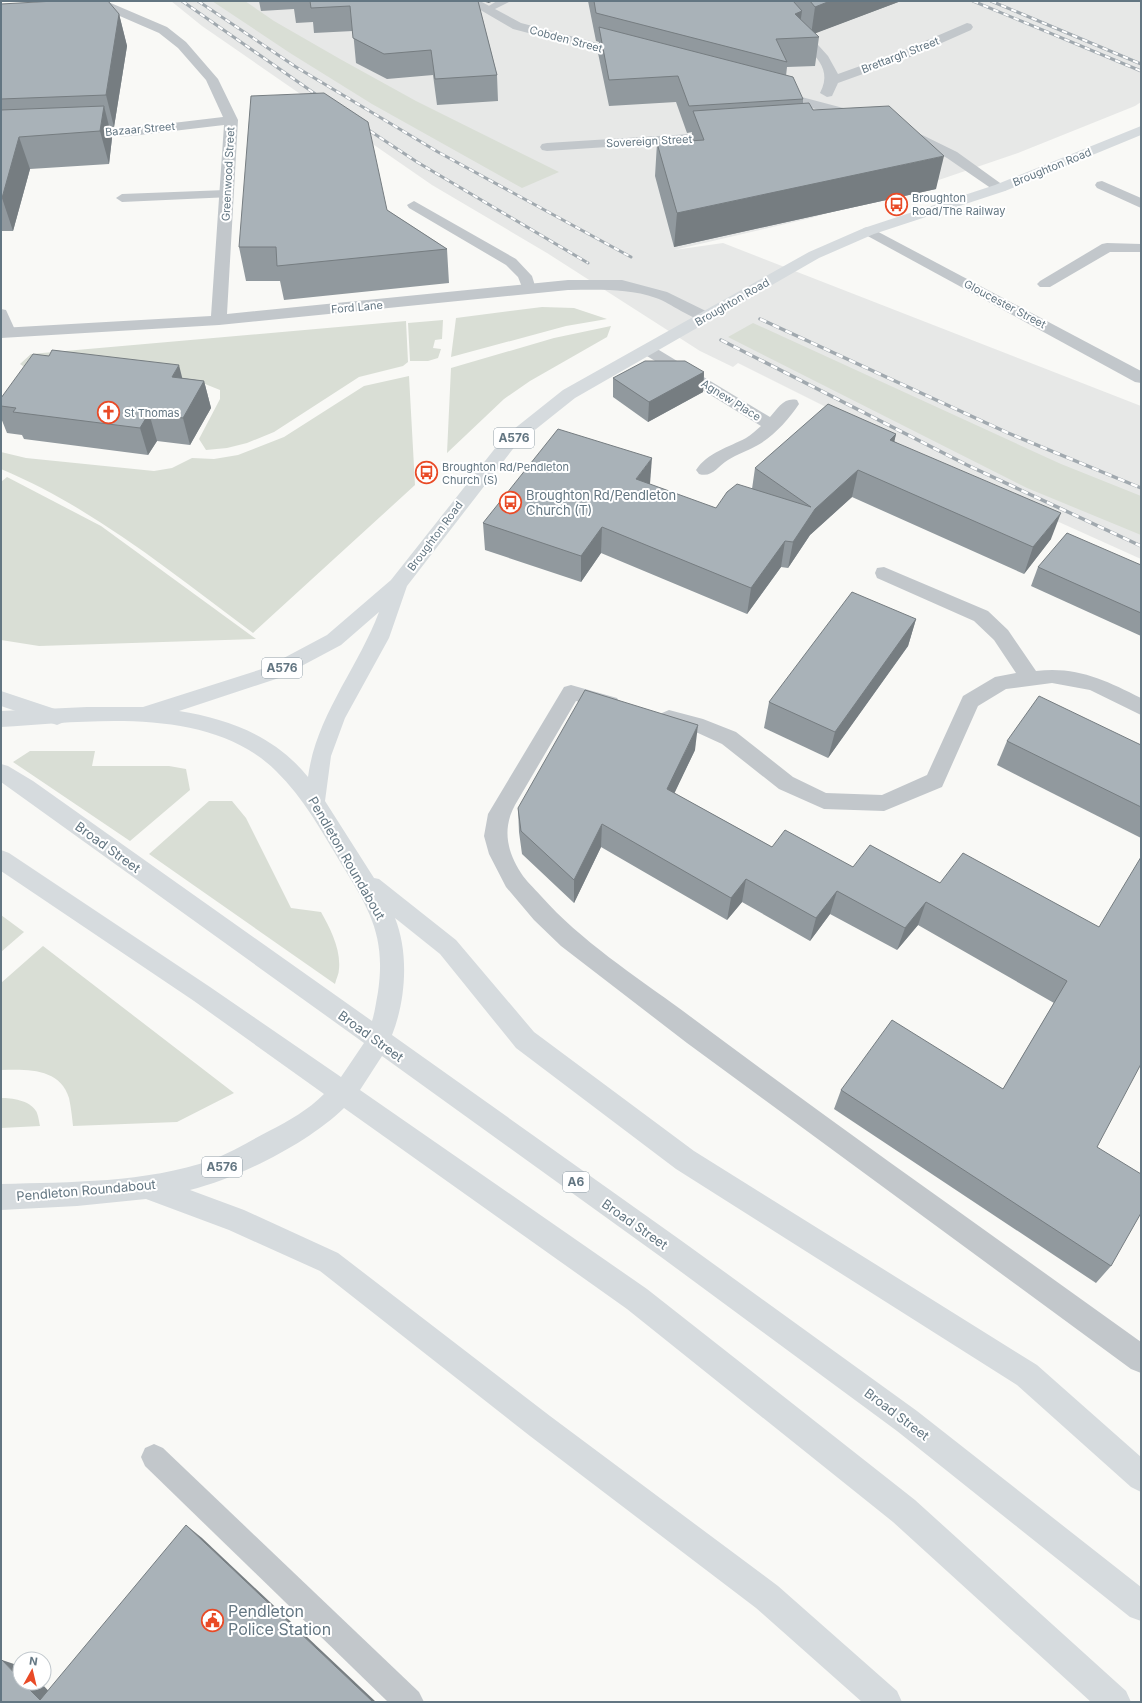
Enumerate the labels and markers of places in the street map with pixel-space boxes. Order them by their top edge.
bus stop icon: Broughton Road/The Railway [884,191,910,217]
place label: Broughton Road/The Railway [912,191,1005,218]
church icon: St Thomas [96,400,122,426]
place label: St Thomas [124,406,180,420]
bus stop icon: Broughton Rd/Pendleton Church (S) [413,460,439,486]
place label: Broughton Rd/Pendleton Church (S) [442,460,569,487]
place label: Broughton Rd/Pendleton Church (T) [526,487,676,518]
bus stop icon: Broughton Rd/Pendleton Church (T) [498,489,524,515]
place label: Pendleton Police Station [228,1601,331,1639]
public building icon: Pendleton Police Station [199,1607,225,1633]

